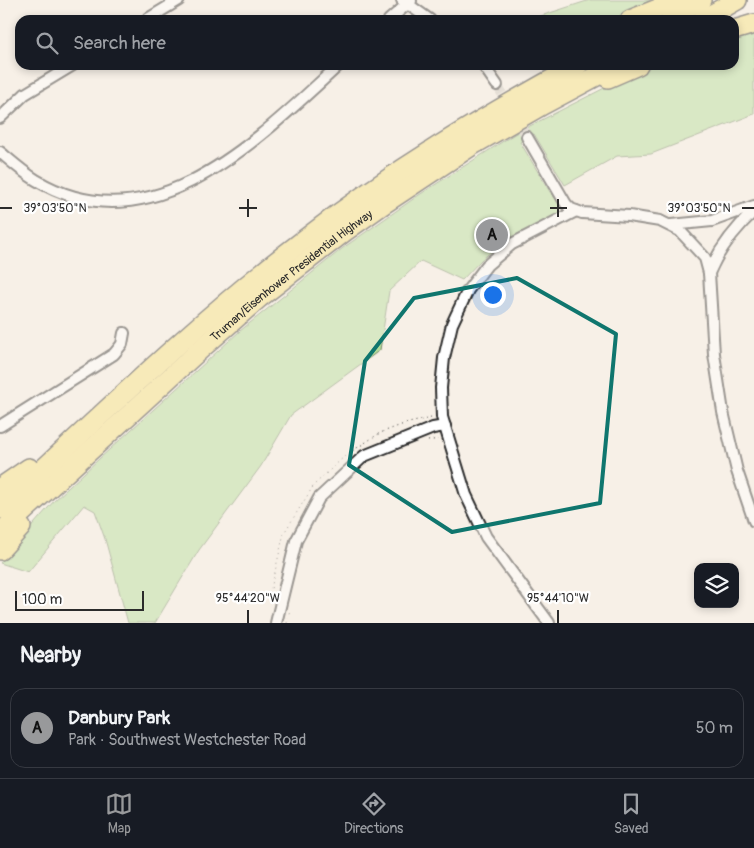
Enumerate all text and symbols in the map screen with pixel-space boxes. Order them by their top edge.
search box [15,15,739,70]
icon: search [33,29,61,57]
text: Search here [73,31,166,55]
text: 39°03'50"N [23,201,87,216]
text: 39°03'50"N [667,201,731,216]
street label: Truman/Eisenhower Presidential Highway [208,207,376,345]
pin: A [476,216,508,254]
your location [480,282,506,308]
map controls [694,563,739,608]
button: layers [694,563,739,608]
scale bar [15,588,144,611]
text: 100 m [22,591,62,608]
text: 95°44'20"W [216,591,280,606]
text: 95°44'10"W [527,591,589,606]
text: Nearby [20,642,81,669]
text: Danbury Park [68,706,170,730]
text: A [32,718,42,738]
text: 50 m [696,718,733,738]
text: Park · Southwest Westchester Road [68,730,306,750]
tab: Map [105,790,133,837]
tab: Directions [344,790,403,837]
tab: Saved [614,790,649,837]

